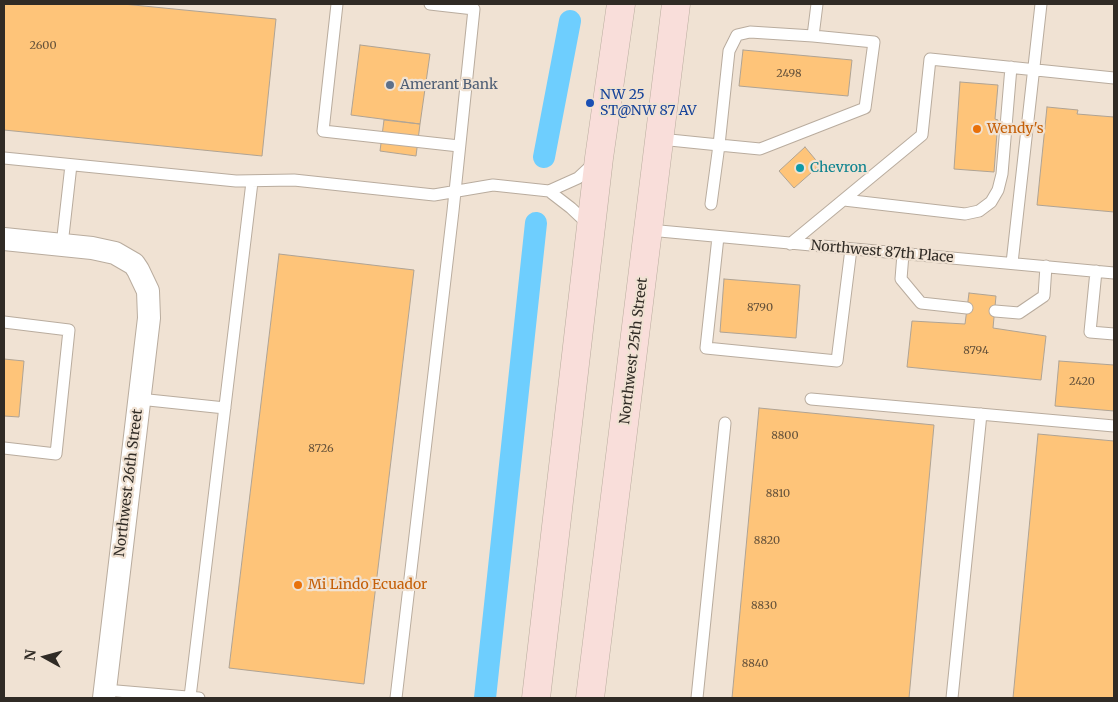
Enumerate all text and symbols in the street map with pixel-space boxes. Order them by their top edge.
house number: 2600 [29,39,57,53]
house number: 2498 [776,67,802,81]
place label: Amerant Bank [400,77,498,93]
marker: Amerant Bank [384,79,396,91]
place label: NW 25 ST@NW 87 AV [600,87,697,120]
marker: NW 25 ST@NW 87 AV [584,97,596,109]
place label: Wendy's [987,121,1044,137]
marker: Wendy's [971,123,983,135]
place label: Chevron [810,160,867,176]
marker: Chevron [794,162,806,174]
street label: Northwest 87th Place [810,237,954,267]
street label: Northwest 25th Street [617,277,651,425]
house number: 8790 [747,301,773,315]
house number: 8794 [963,344,989,358]
house number: 2420 [1069,375,1095,389]
street label: Northwest 26th Street [112,408,146,558]
house number: 8800 [771,429,799,443]
house number: 8726 [308,442,334,456]
house number: 8810 [766,487,790,501]
house number: 8820 [754,534,780,548]
place label: Mi Lindo Ecuador [308,577,427,593]
marker: Mi Lindo Ecuador [292,579,304,591]
house number: 8830 [751,599,777,613]
north arrow [20,632,70,682]
text: N [21,649,40,662]
house number: 8840 [742,657,768,671]

